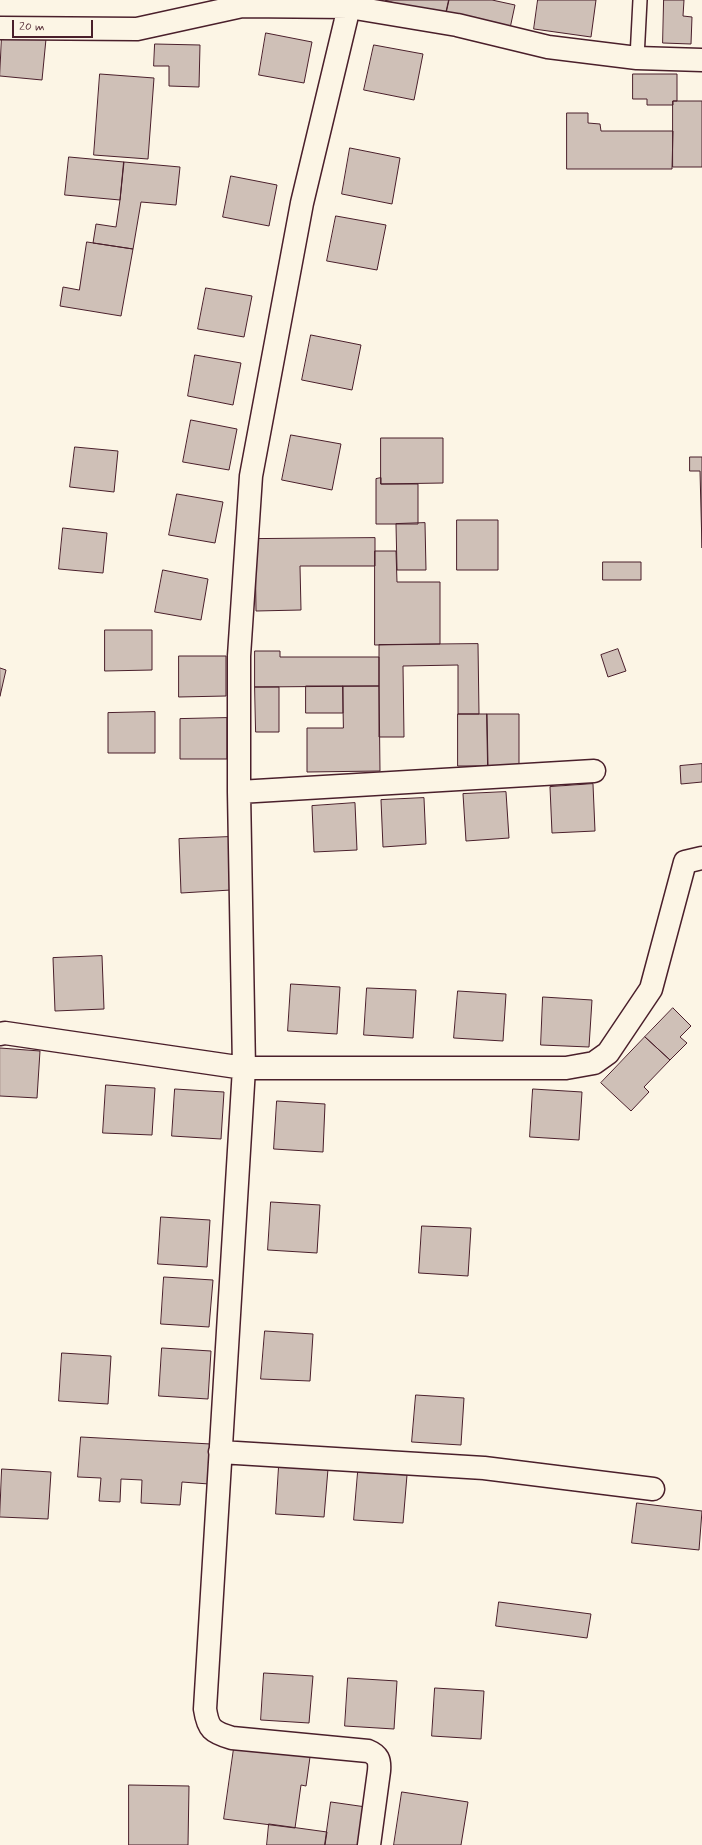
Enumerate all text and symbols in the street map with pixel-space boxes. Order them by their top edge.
scale bar [14,12,95,38]
text: 20 m [19,19,45,35]

